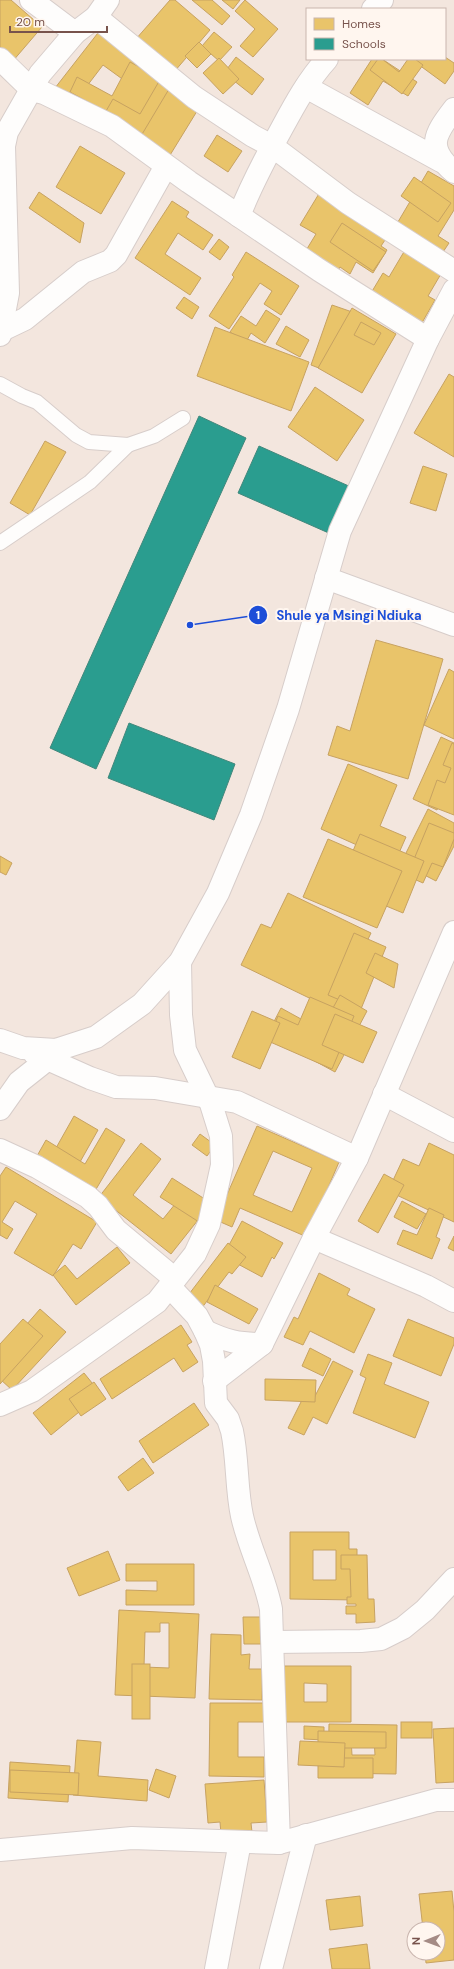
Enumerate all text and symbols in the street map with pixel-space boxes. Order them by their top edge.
scale bar [10,8,107,34]
legend [306,8,446,60]
text: 20 m [16,14,45,30]
text: Homes [342,16,381,32]
text: Schools [342,36,386,52]
callout: Shule ya Msingi Ndiuka [248,603,430,628]
text: 1 [256,607,260,623]
text: Shule ya Msingi Ndiuka [276,607,422,624]
north arrow [406,1921,446,1961]
text: N [409,1937,423,1945]

